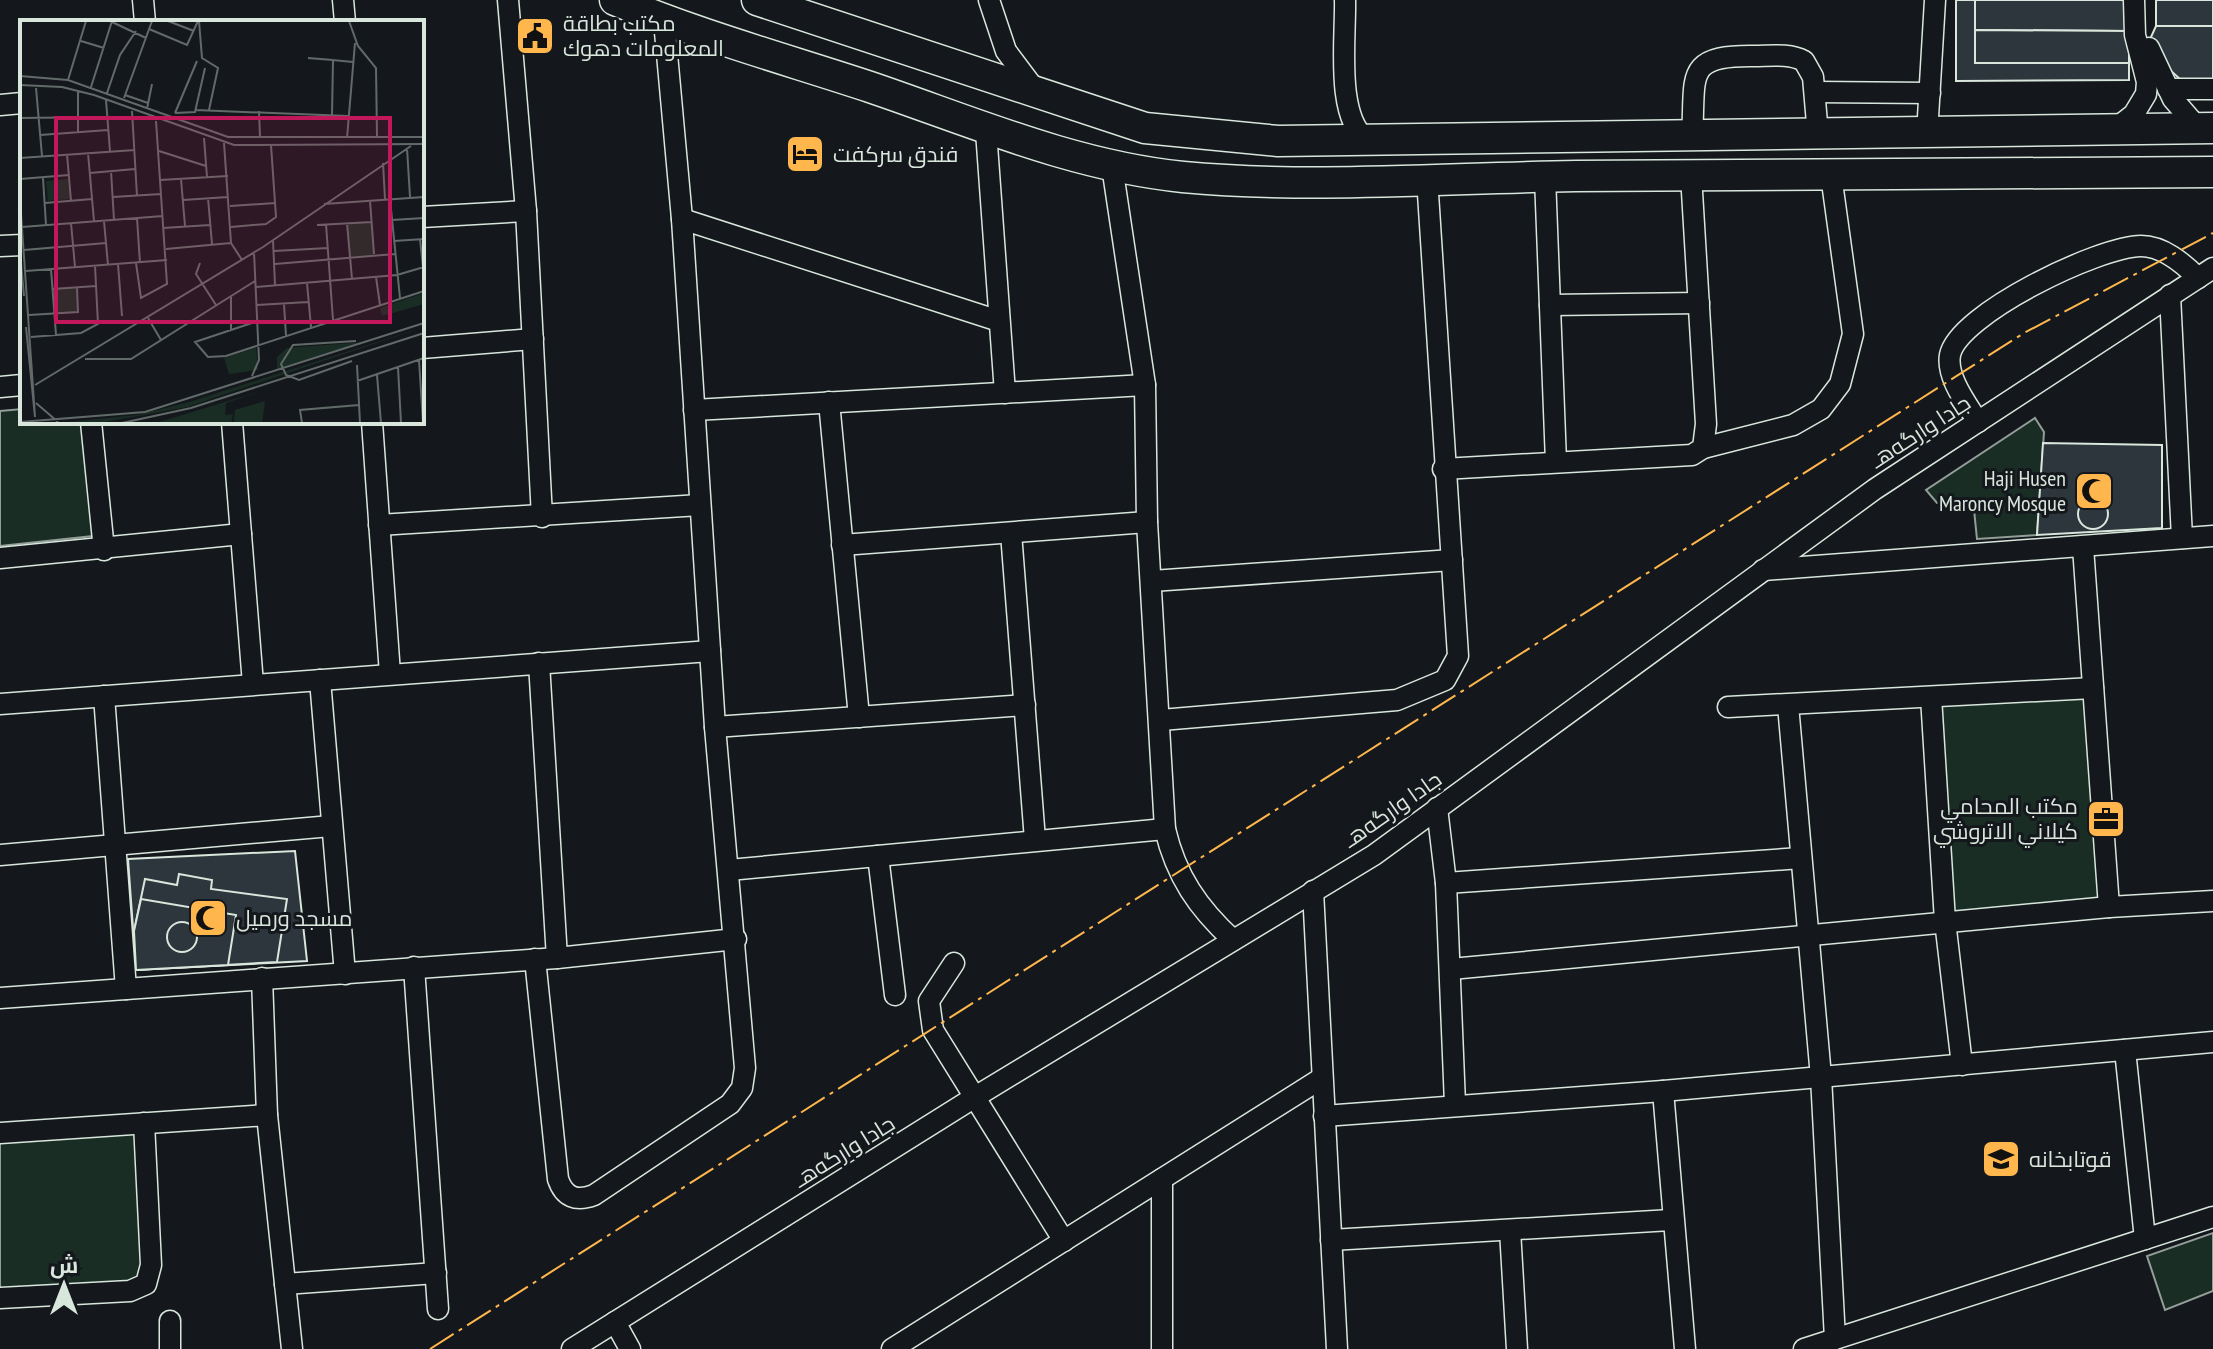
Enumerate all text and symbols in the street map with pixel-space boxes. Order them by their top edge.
place label: مكتب بطاقة المعلومات دهوك [563,9,724,62]
public building icon: مكتب بطاقة المعلومات دهوك [514,15,556,57]
inset map [20,20,424,424]
hotel icon: فندق سركفت [784,133,826,175]
place label: فندق سركفت [833,140,958,168]
street label: جادا وارگه‌هـ [1864,388,1976,474]
place label: Haji Husen Maroncy Mosque [1939,464,2066,517]
mosque icon: Haji Husen Maroncy Mosque [2073,470,2115,512]
street label: جادا وارگه‌هـ [1336,765,1447,854]
place label: مكتب المحامي كيلاني الاتروشي [1933,792,2078,848]
office icon: مكتب المحامي كيلاني الاتروشي [2085,798,2127,840]
mosque icon: مسجد ورميل [187,897,229,939]
place label: مسجد ورميل [236,904,353,932]
street label: جادا وارگه‌هـ [787,1109,900,1194]
school or university icon: قوتابخانه [1980,1138,2022,1180]
place label: قوتابخانه [2029,1145,2112,1173]
north arrow [24,1245,104,1325]
text: ش [50,1251,78,1279]

